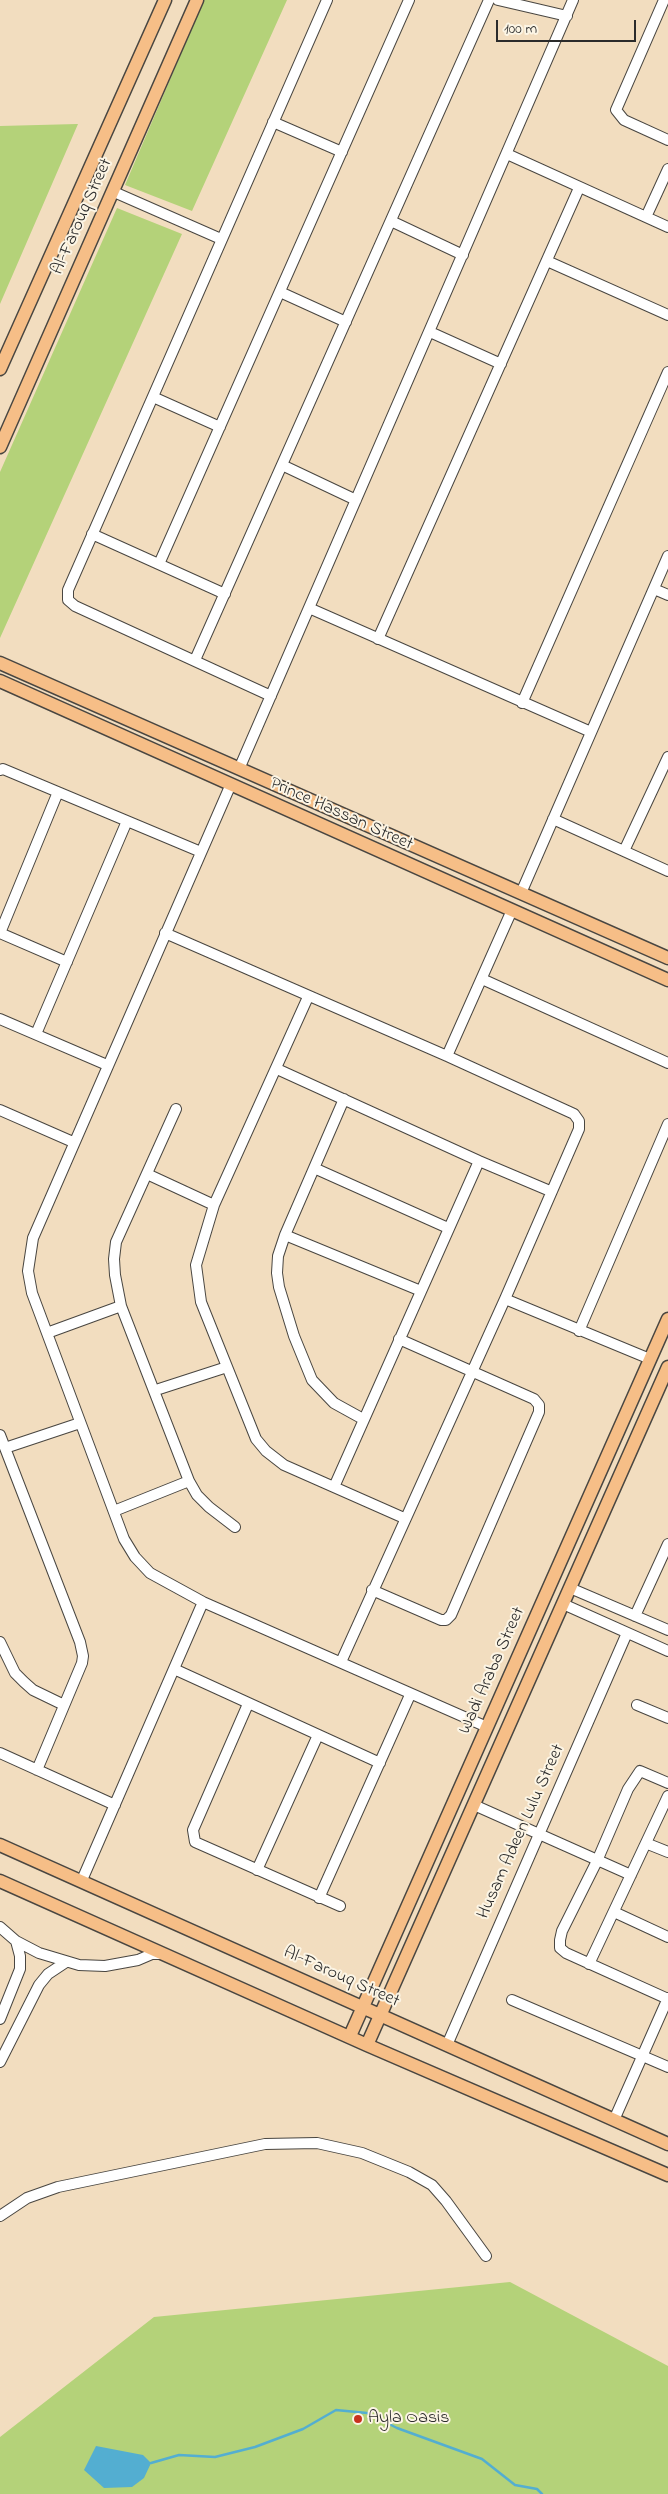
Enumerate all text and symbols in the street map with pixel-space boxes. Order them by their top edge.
scale bar [498,10,638,42]
text: 100 m [504,18,537,40]
street label: Al-Farouq Street [48,156,118,278]
street label: Prince Hassan Street [266,774,416,856]
street label: Wadi Araba Street [455,1604,531,1738]
street label: Husam Adeen Lulu Street [474,1741,570,1923]
street label: Al-Farouq Street [280,1943,402,2013]
place label: Ayla Oasis [368,2408,449,2430]
marker: Ayla Oasis [352,2413,364,2425]

